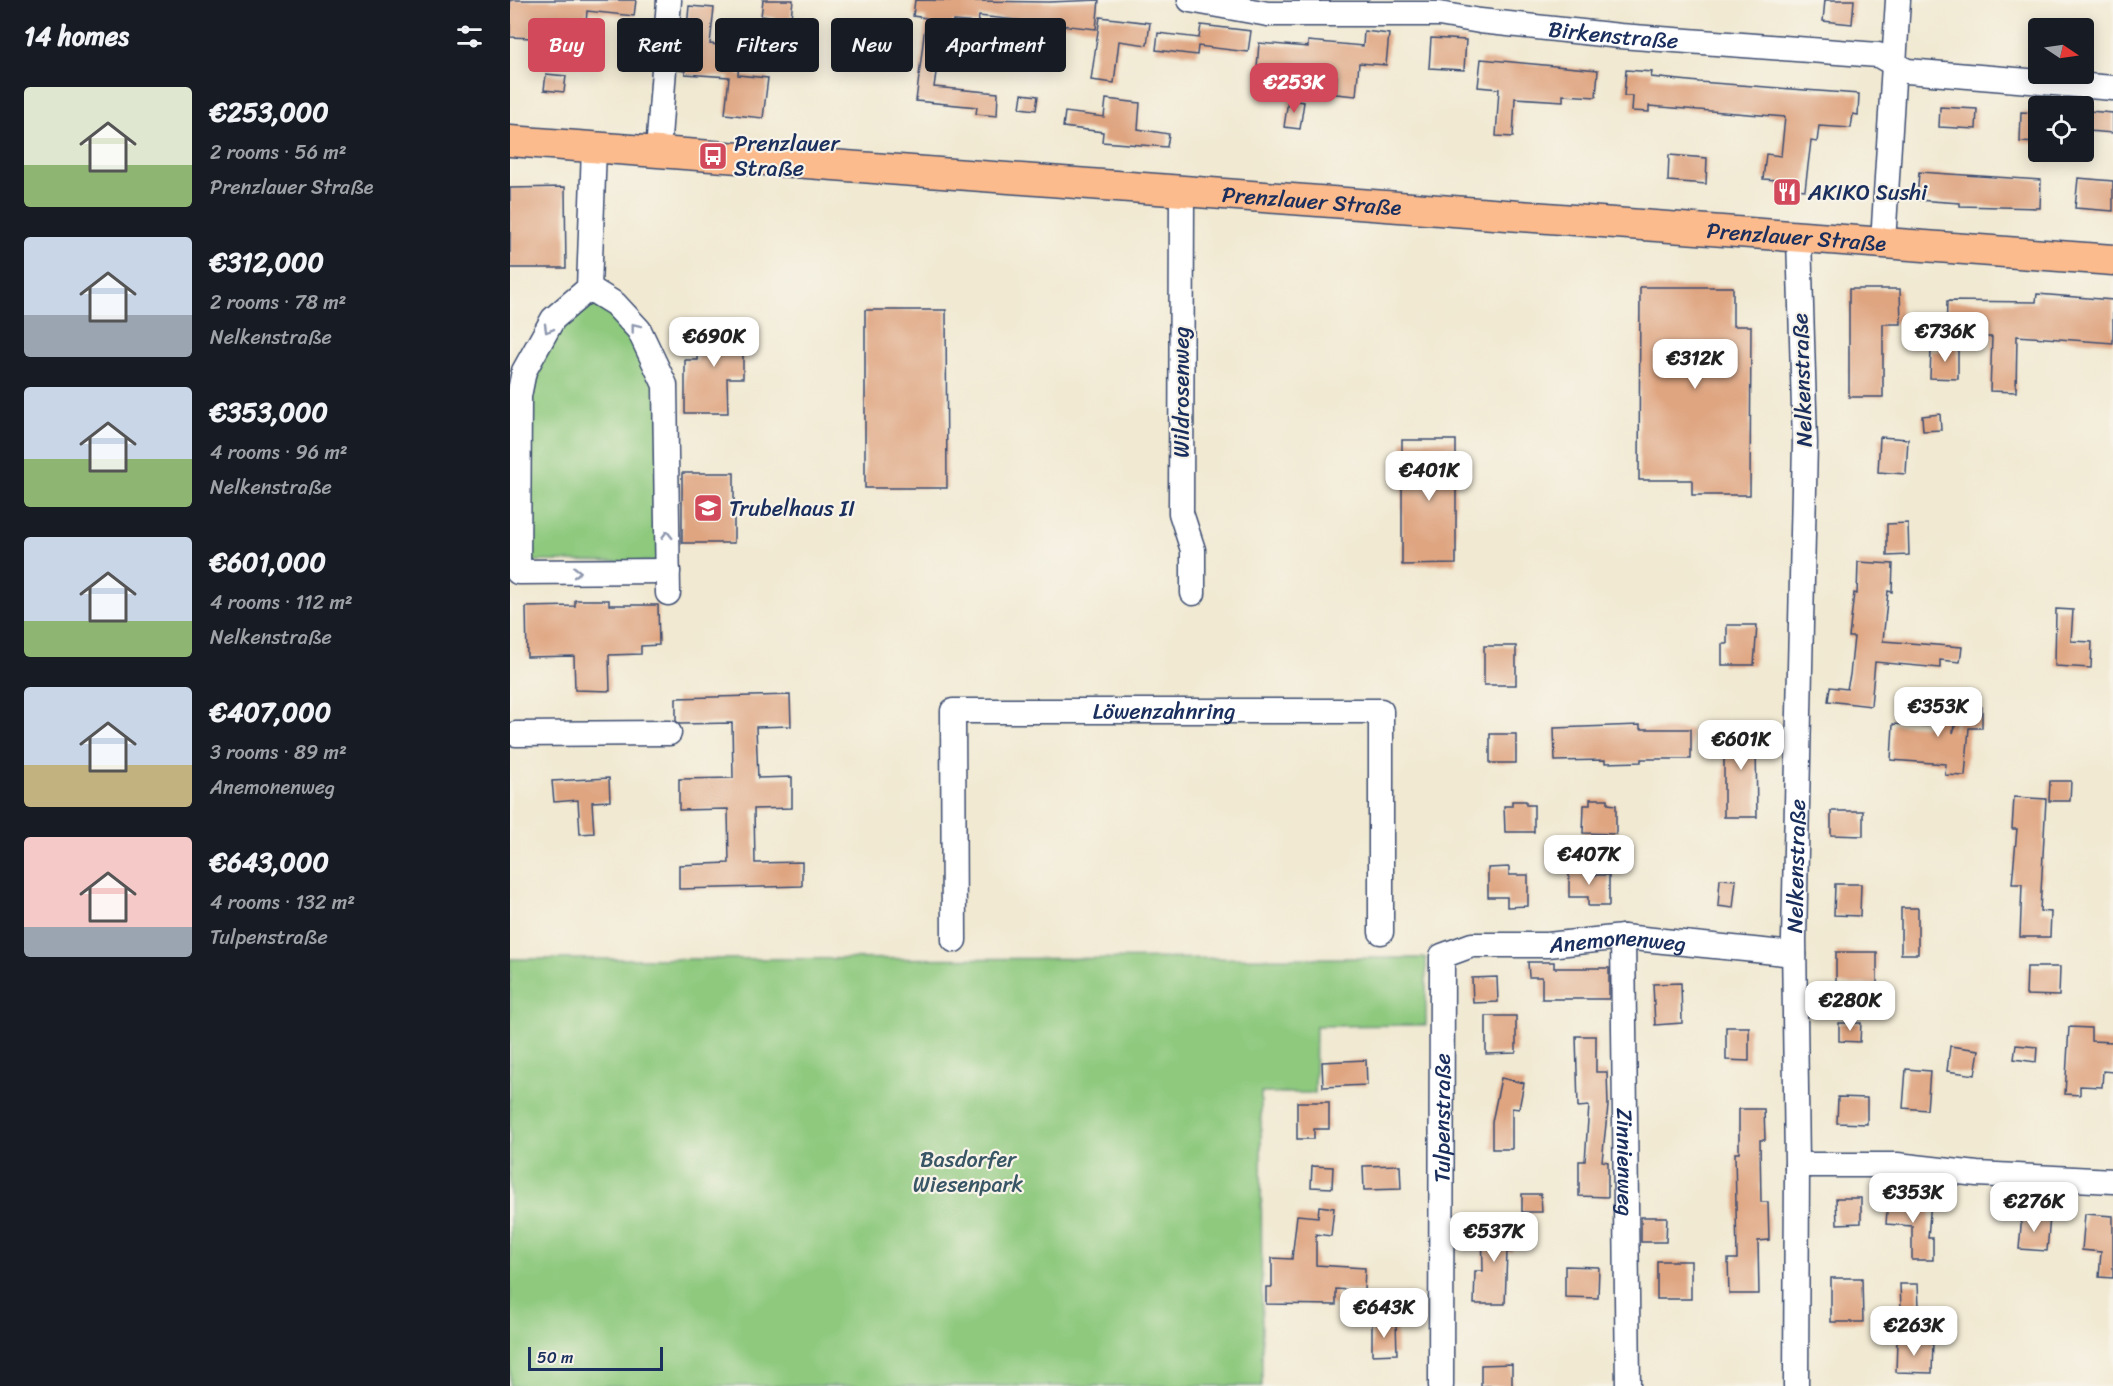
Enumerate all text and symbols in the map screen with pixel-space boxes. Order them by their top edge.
street label: Birkenstraße [1547,9,1680,60]
text: 14 homes [24,13,129,59]
chip: Buy [528,18,605,72]
chip: Rent [617,18,703,72]
chip: Filters [715,18,819,72]
chip: New [831,18,913,72]
chip: Apartment [925,18,1066,72]
north arrow [2028,18,2094,84]
map controls [2028,18,2094,162]
icon: filters [453,20,486,53]
pin: €253K [1252,63,1336,114]
text: €253K [1264,65,1324,100]
text: €253,000 [210,89,329,135]
button: locate [2028,96,2094,162]
icon: home [72,111,144,183]
place label: Prenzlauer Straße [734,124,841,188]
text: 2 rooms · 56 m² [210,135,347,170]
bus stop icon: Prenzlauer Straße [697,140,729,172]
text: Prenzlauer Straße [210,170,373,205]
place label: AKIKO Sushi [1807,173,1928,212]
street label: Prenzlauer Straße [1221,174,1403,227]
restaurant icon: AKIKO Sushi [1771,176,1803,208]
street label: Prenzlauer Straße [1705,210,1888,263]
text: €312,000 [210,239,324,285]
icon: home [72,261,144,333]
text: 2 rooms · 78 m² [210,285,346,320]
street label: Nelkenstraße [1780,312,1824,448]
pin: €736K [1903,312,1987,363]
text: €736K [1915,314,1975,349]
pin: €690K [672,317,756,368]
text: €690K [683,319,745,354]
text: Nelkenstraße [210,320,332,355]
one-way arrow [631,322,642,333]
one-way arrow [544,323,555,333]
street label: Wildrosenweg [1162,326,1201,458]
pin: €312K [1653,339,1737,390]
text: €312K [1667,341,1723,376]
text: €353,000 [210,389,328,435]
icon: home [72,411,144,483]
text: 4 rooms · 96 m² [210,435,348,470]
pin: €401K [1387,451,1471,502]
text: €401K [1399,453,1459,488]
text: Nelkenstraße [210,470,332,505]
place label: Trubelhaus II [729,489,855,528]
school or university icon: Trubelhaus II [692,492,724,524]
one-way arrow [661,530,673,539]
text: €601,000 [210,539,326,585]
icon: home [72,561,144,633]
one-way arrow [572,566,581,578]
text: 4 rooms · 112 m² [210,585,353,620]
text: Nelkenstraße [210,620,332,655]
pin: €353K [1896,687,1980,738]
text: €407,000 [210,689,331,735]
text: €353K [1908,689,1968,724]
street label: Löwenzahnring [1093,692,1235,731]
icon: home [72,711,144,783]
pin: €601K [1699,720,1783,771]
text: €601K [1712,722,1770,757]
text: 3 rooms · 89 m² [210,735,347,770]
text: Anemonenweg [210,770,335,805]
street label: Nelkenstraße [1775,799,1817,934]
pin: €407K [1547,835,1631,886]
text: €407K [1558,837,1620,872]
text: €643,000 [210,839,329,885]
icon: home [72,861,144,933]
text: 4 rooms · 132 m² [210,885,355,920]
street label: Anemonenweg [1546,917,1688,964]
text: Tulpenstraße [210,920,328,955]
pin: €280K [1808,981,1892,1032]
text: €280K [1819,983,1881,1018]
street label: Tulpenstraße [1422,1053,1461,1183]
street label: Zinnienweg [1605,1108,1646,1216]
park label: Basdorfer Wiesenpark [913,1140,1023,1204]
pin: €353K [1871,1173,1955,1224]
text: €353K [1883,1175,1943,1210]
pin: €276K [1992,1182,2076,1233]
text: €276K [2004,1184,2064,1219]
pin: €537K [1452,1212,1536,1263]
text: €537K [1464,1214,1524,1249]
pin: €643K [1342,1288,1426,1339]
text: €643K [1354,1290,1414,1325]
pin: €263K [1872,1306,1956,1357]
text: €263K [1884,1308,1944,1343]
text: 50 m [537,1343,573,1372]
scale bar [528,1344,663,1372]

